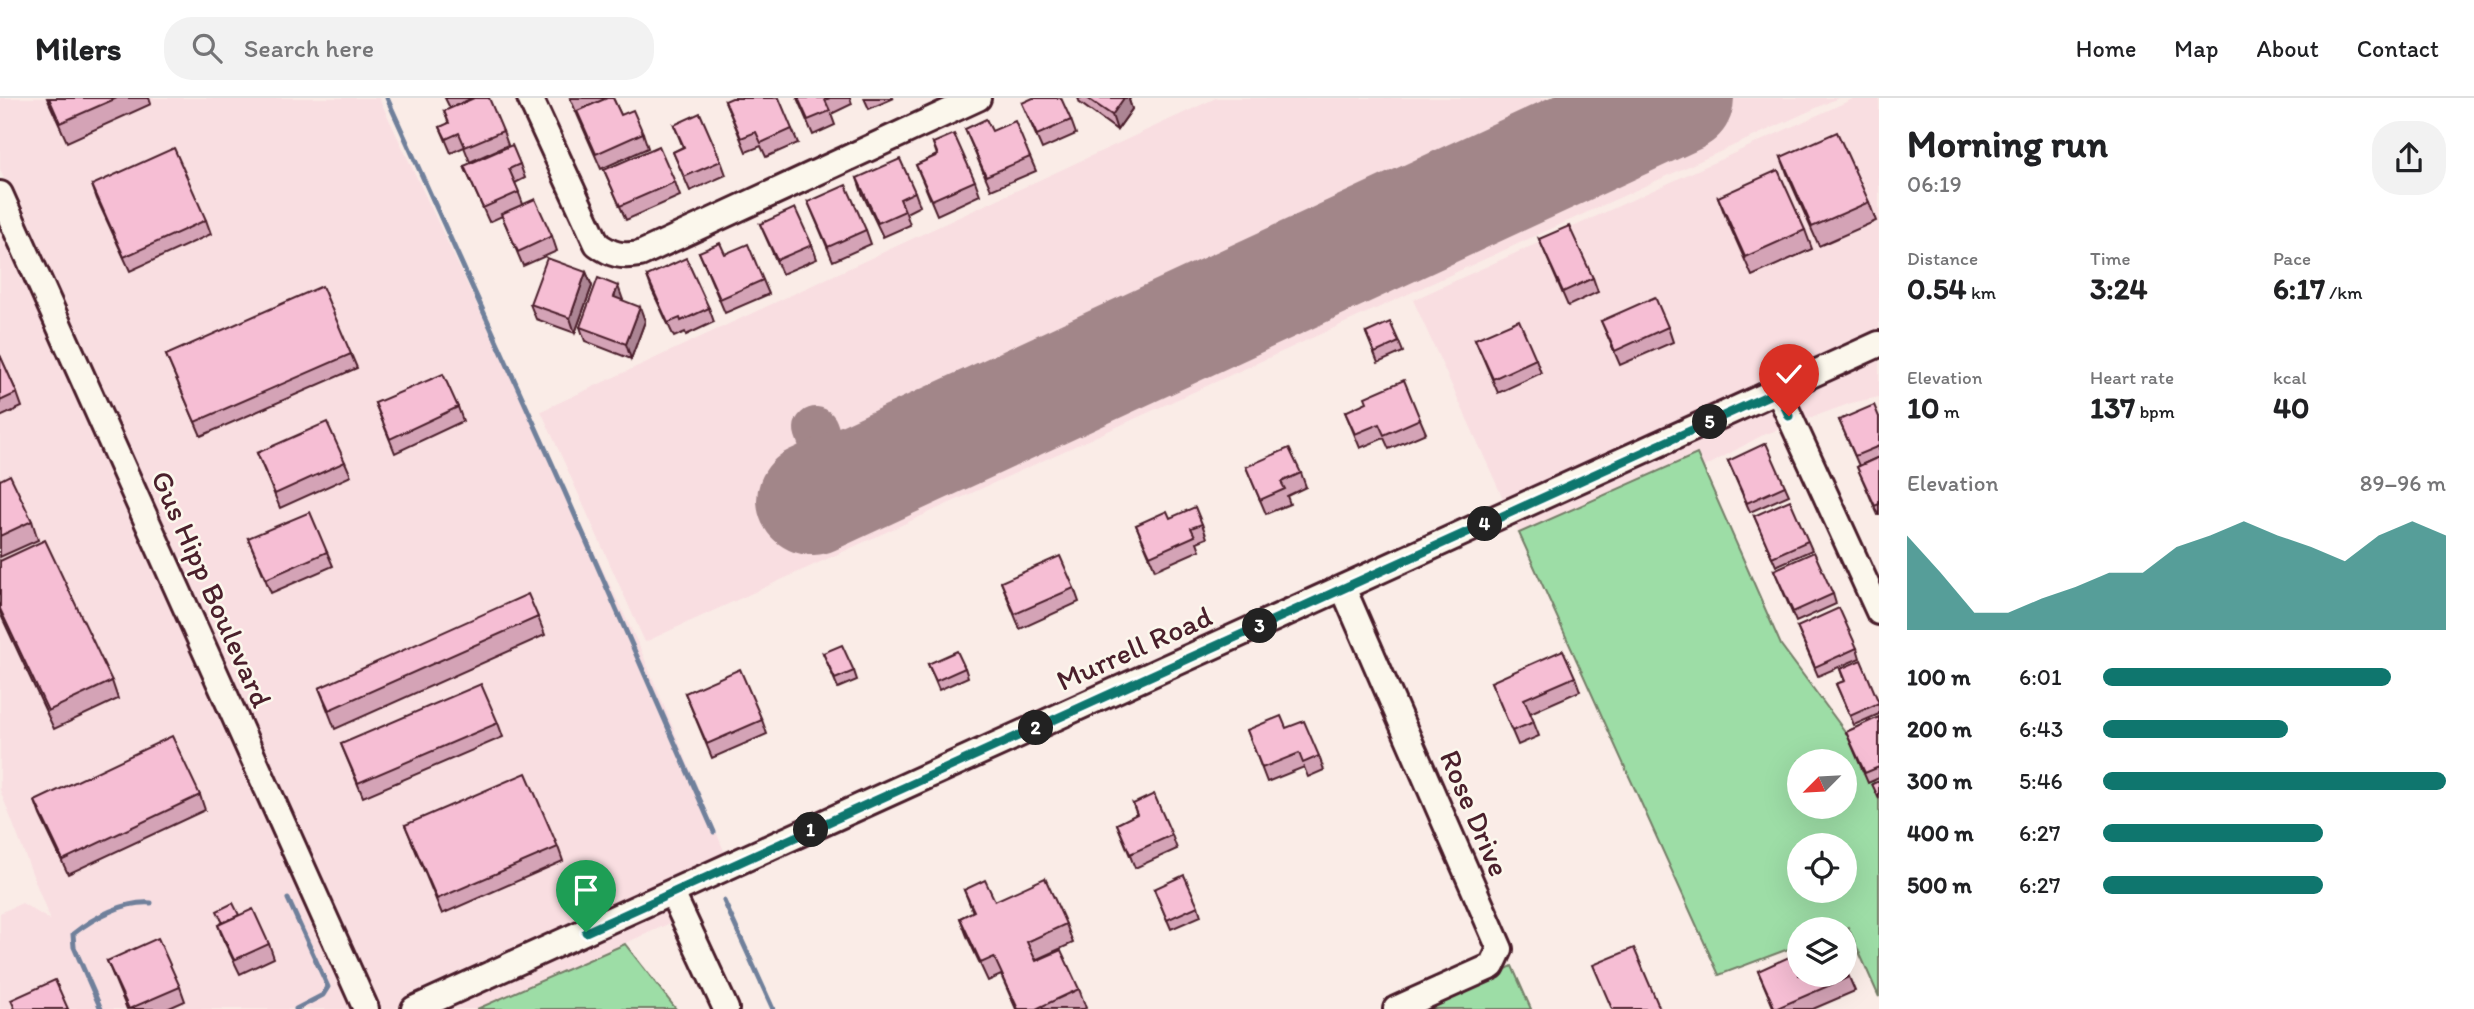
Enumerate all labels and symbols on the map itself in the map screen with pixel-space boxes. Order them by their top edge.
pin [1759,344,1819,416]
pin: 5 [1692,404,1728,440]
street label: Gus Hipp Boulevard [143,465,281,714]
pin: 4 [1468,506,1502,542]
street label: Murrell Road [1050,597,1218,699]
pin: 3 [1242,608,1278,644]
pin: 2 [1018,710,1054,746]
street label: Rose Drive [1432,744,1518,882]
north arrow [1787,749,1857,819]
pin: 1 [794,812,828,848]
pin [556,860,616,932]

